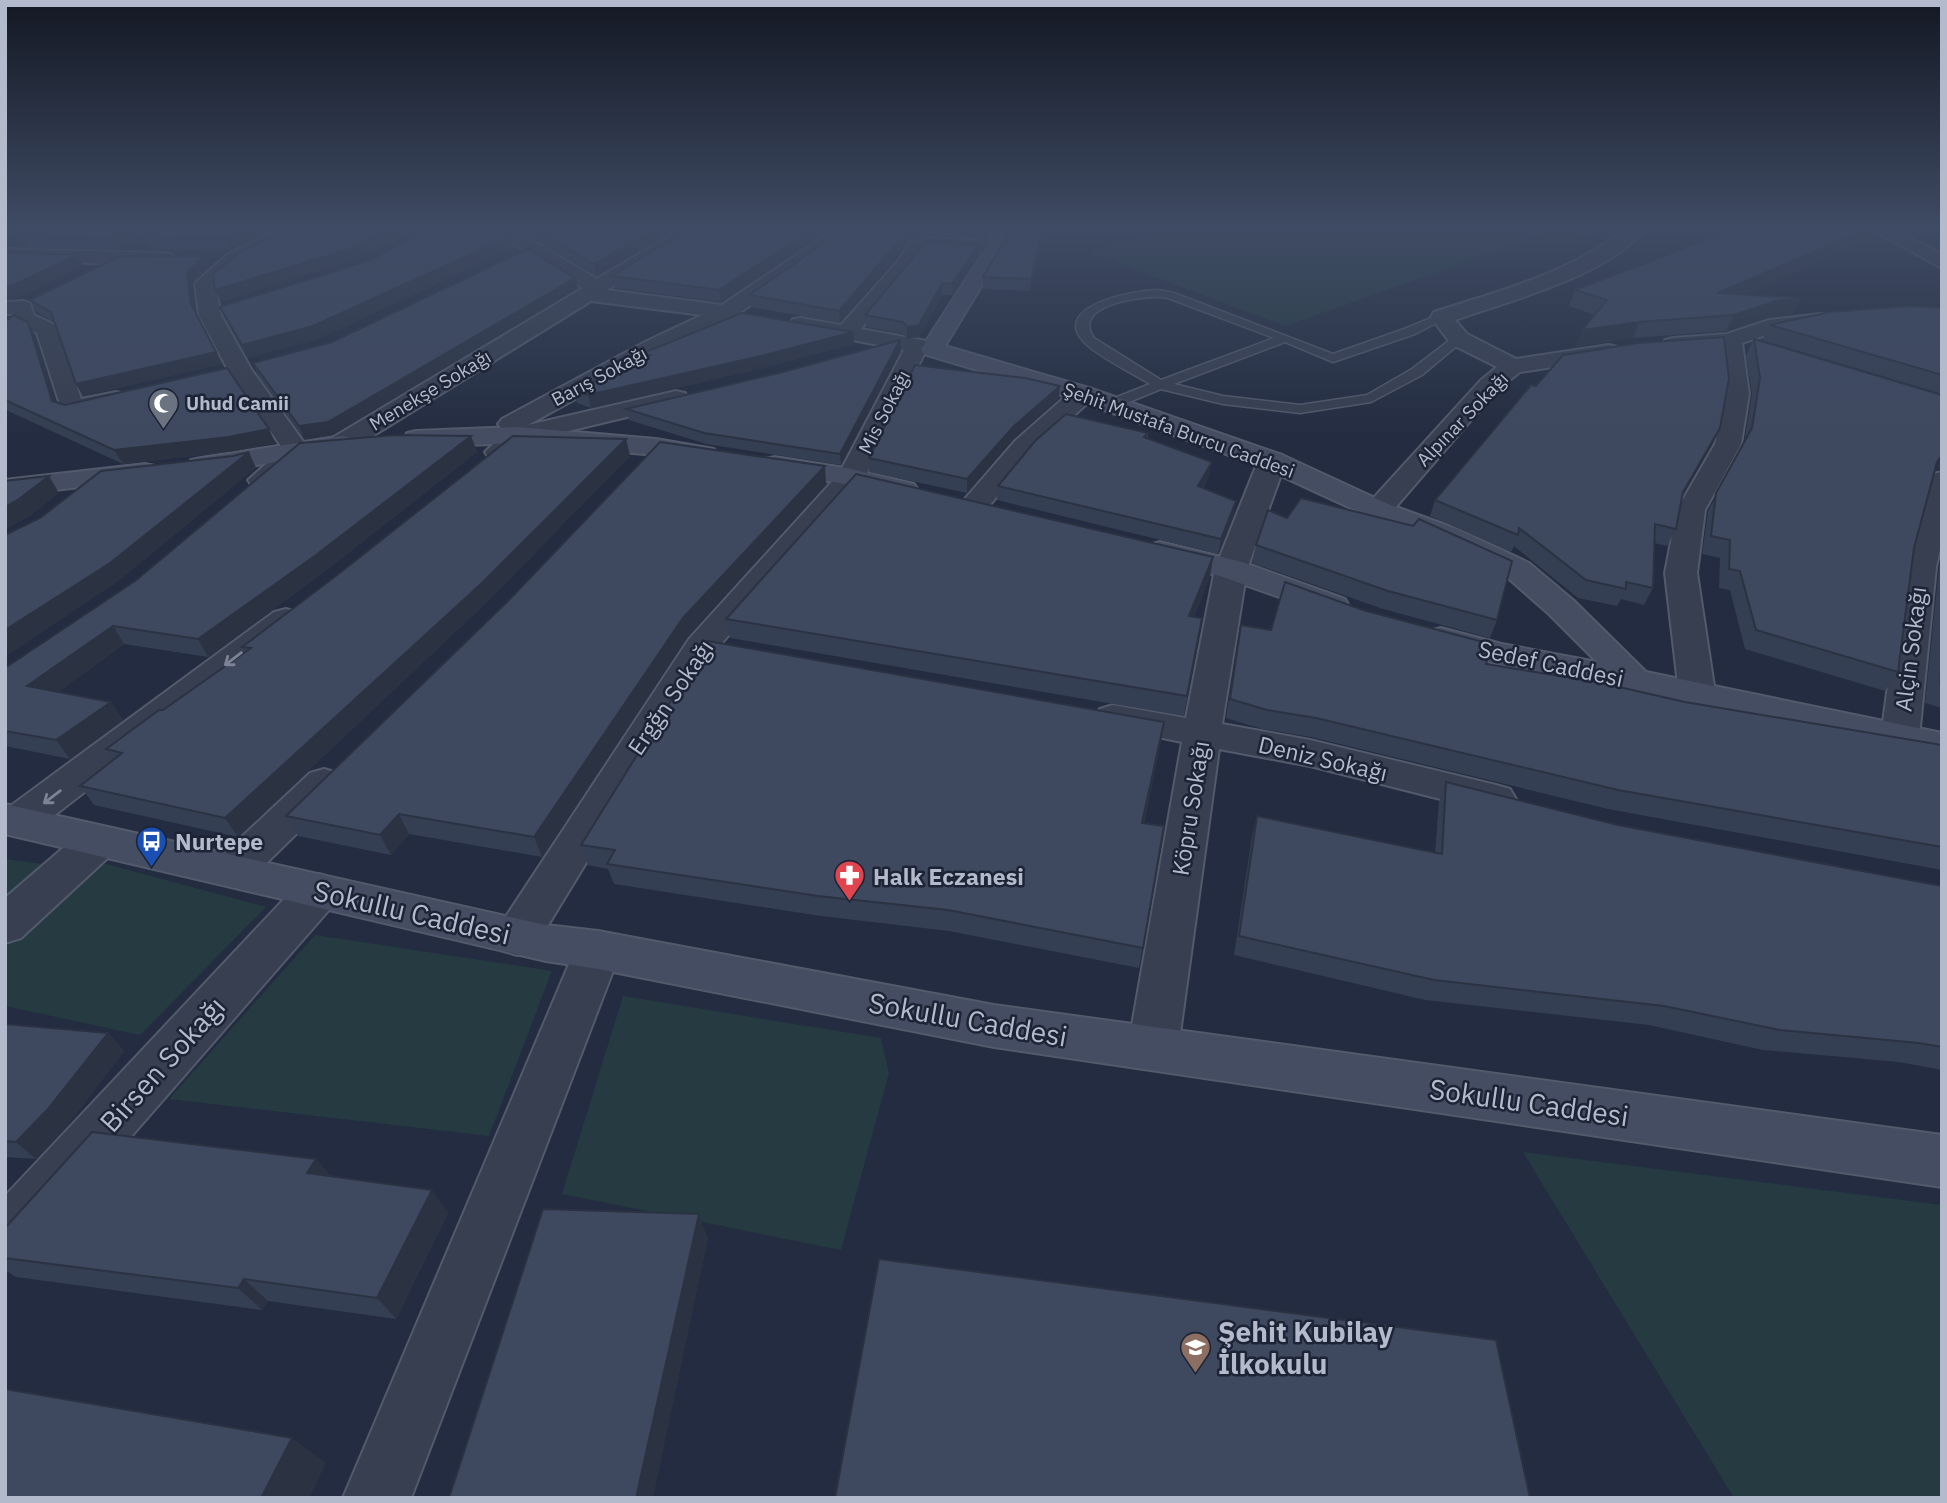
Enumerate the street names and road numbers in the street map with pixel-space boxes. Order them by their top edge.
street label: Barış Sokağı [547,341,651,411]
street label: Menekşe Sokağı [365,344,495,436]
street label: Mis Sokağı [853,366,915,458]
street label: Alpınar Sokağı [1411,367,1513,471]
street label: Şehit Mustafa Burcu Caddesi [1060,377,1298,483]
street label: Alçin Sokağı [1887,585,1933,713]
street label: Sedef Caddesi [1476,633,1626,693]
street label: Ergğn Sokağı [620,634,720,760]
street label: Deniz Sokağı [1256,729,1390,787]
street label: Köpru Sokağı [1165,739,1215,877]
street label: Sokullu Caddesi [310,871,514,953]
street label: Sokullu Caddesi [866,983,1070,1055]
street label: Birsen Sokağı [91,988,233,1140]
street label: Sokullu Caddesi [1427,1070,1631,1134]

